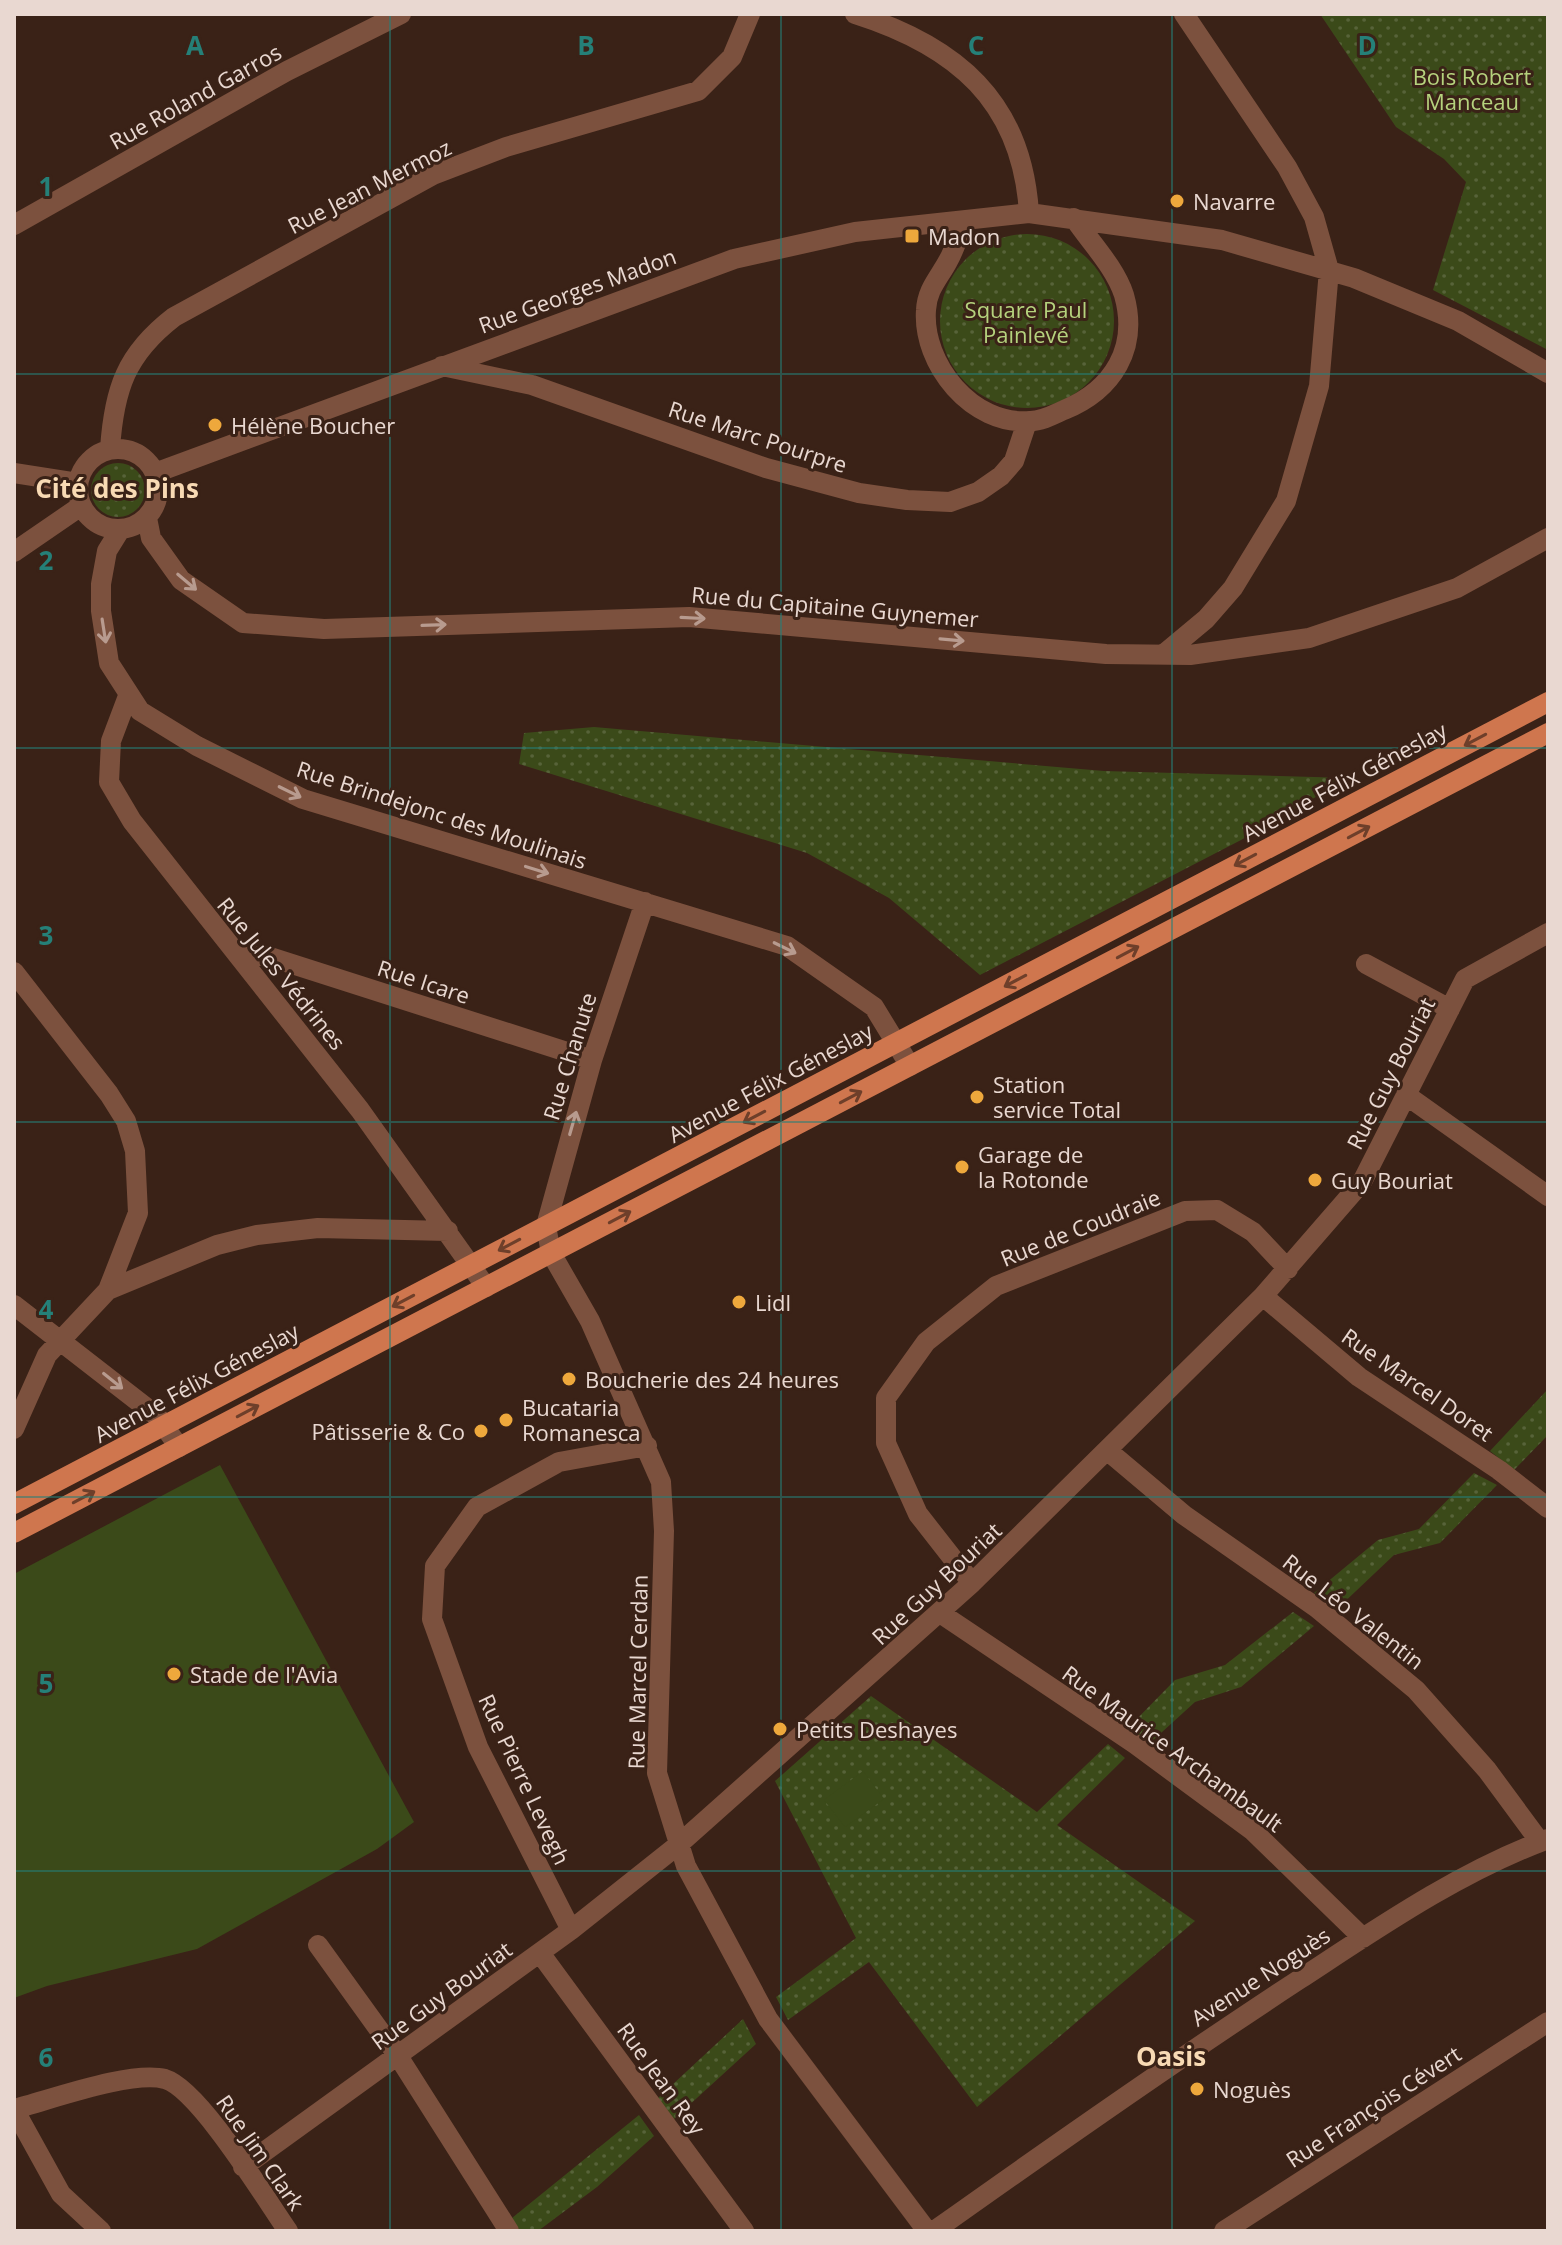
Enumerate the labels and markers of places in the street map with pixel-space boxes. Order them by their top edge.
place label: Navarre [1193,186,1275,216]
marker: Navarre [1168,192,1186,210]
place label: Madon [928,221,1000,251]
marker: Madon [903,227,921,245]
place label: Hélène Boucher [231,410,395,440]
marker: Hélène Boucher [206,416,224,434]
place label: Station service Total [993,1069,1121,1124]
marker: Station service Total [968,1088,986,1106]
place label: Garage de la Rotonde [978,1139,1089,1194]
marker: Garage de la Rotonde [953,1158,971,1176]
place label: Guy Bouriat [1331,1165,1453,1195]
marker: Guy Bouriat [1306,1171,1324,1189]
place label: Lidl [755,1287,791,1317]
marker: Lidl [730,1293,748,1311]
place label: Boucherie des 24 heures [585,1364,839,1394]
marker: Boucherie des 24 heures [560,1370,578,1388]
place label: Bucataria Romanesca [522,1392,641,1447]
marker: Bucataria Romanesca [497,1411,515,1429]
place label: Pâtisserie & Co [311,1416,465,1446]
marker: Pâtisserie & Co [472,1422,490,1440]
place label: Stade de l'Avia [190,1659,338,1689]
marker: Stade de l'Avia [165,1665,183,1683]
place label: Petits Deshayes [796,1714,957,1744]
marker: Petits Deshayes [771,1720,789,1738]
place label: Noguès [1213,2074,1291,2104]
marker: Noguès [1188,2080,1206,2098]

